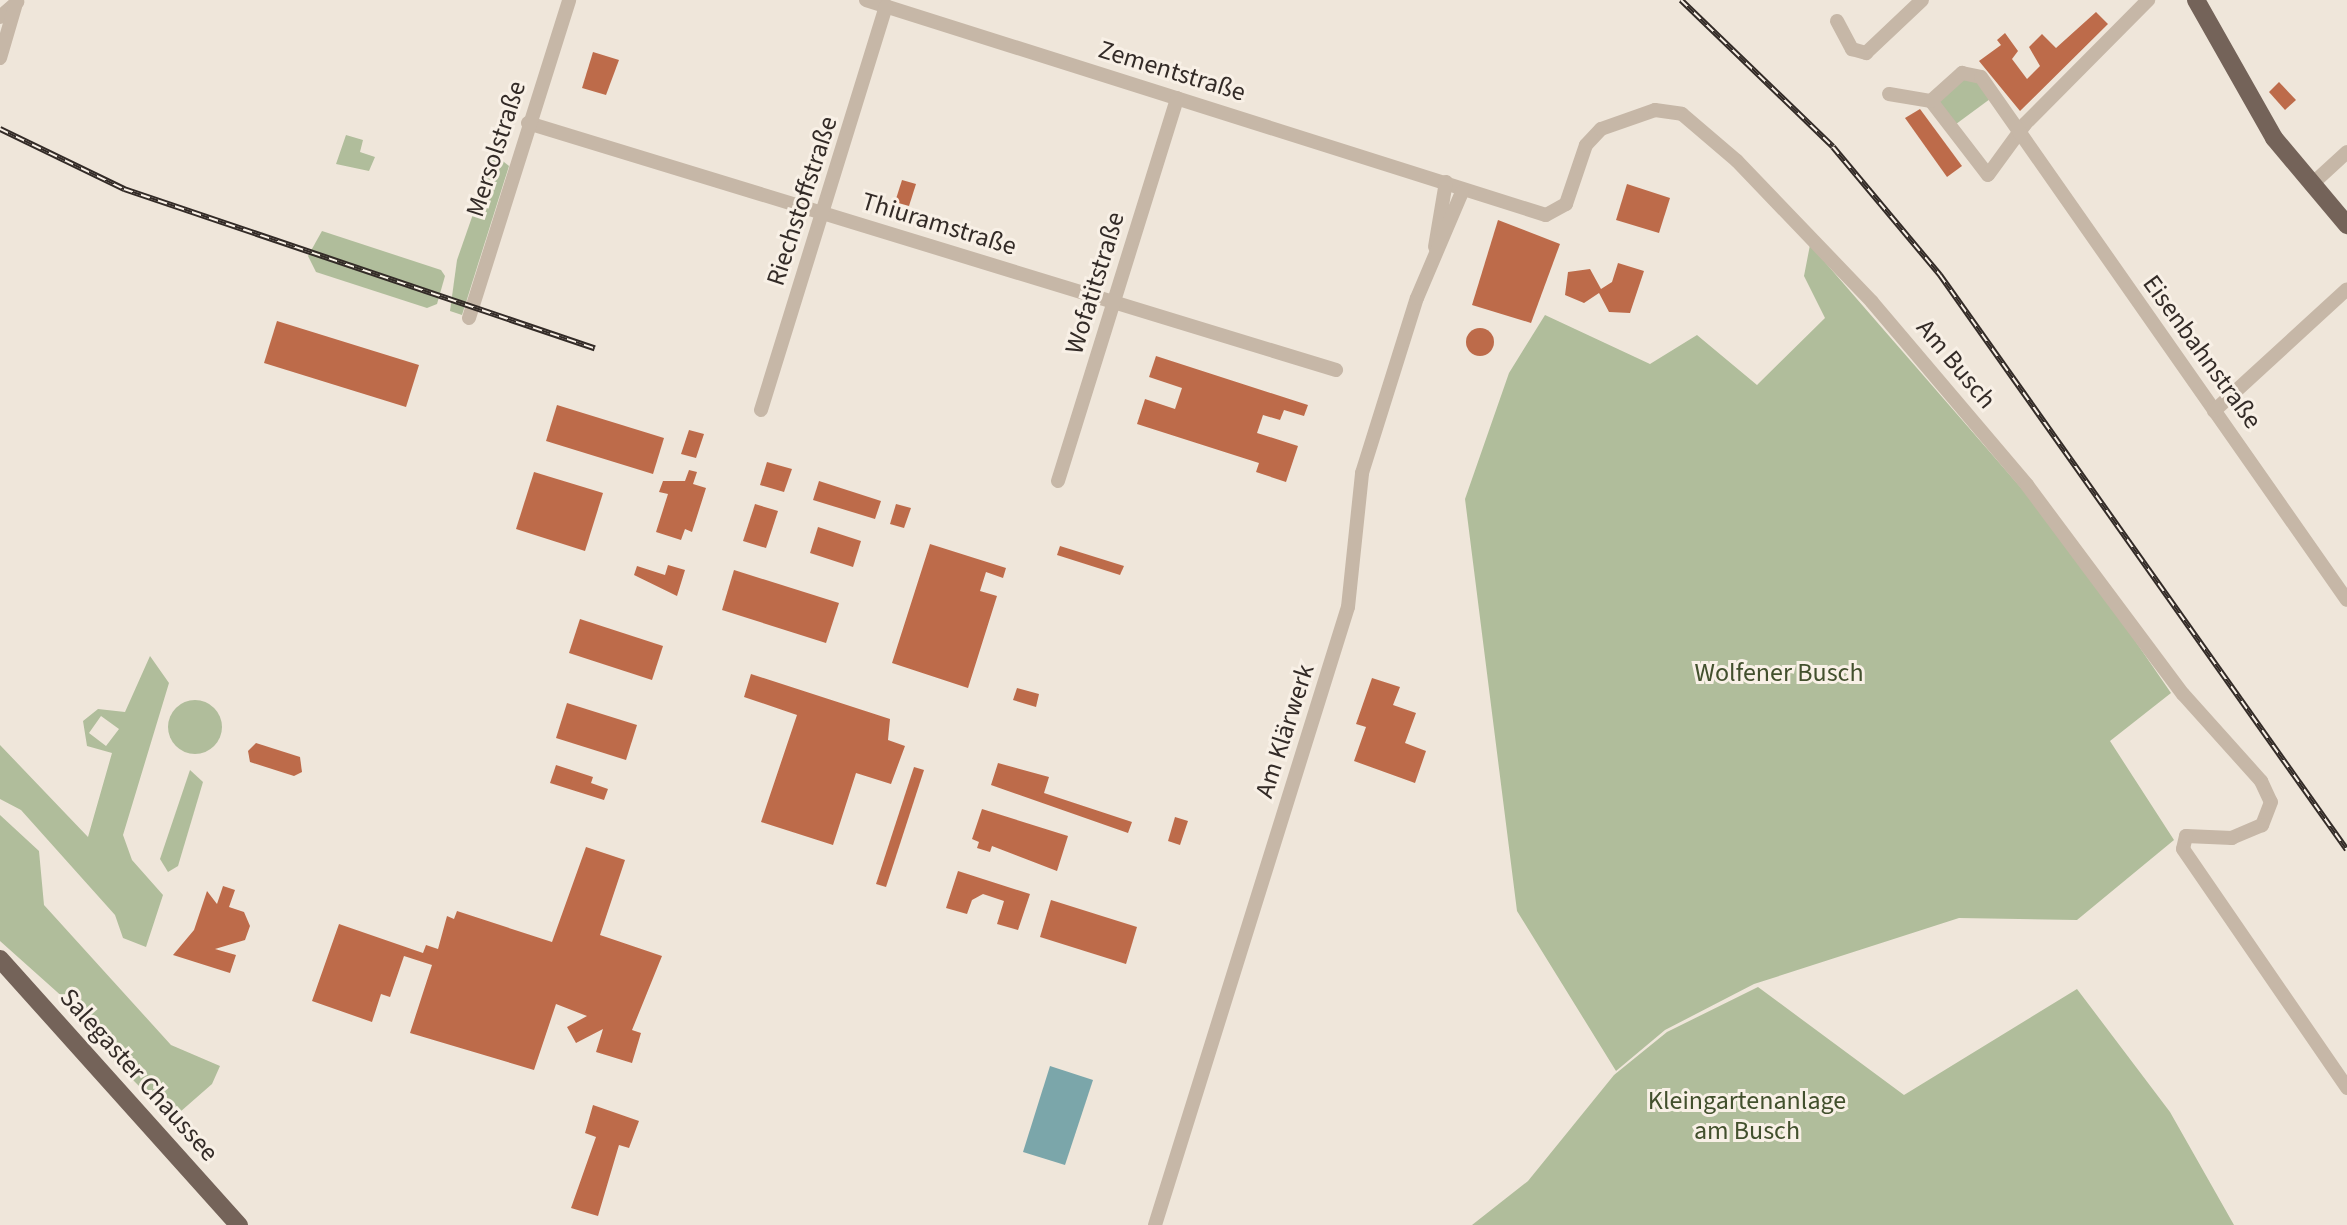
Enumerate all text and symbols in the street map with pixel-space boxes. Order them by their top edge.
street label: Zementstraße [1095,34,1249,108]
street label: Mersolstraße [459,77,533,221]
street label: Riechstoffstraße [760,112,844,290]
street label: Thiuramstraße [858,186,1020,262]
street label: Wofatitstraße [1059,208,1131,358]
street label: Eisenbahnstraße [2136,269,2268,435]
street label: Am Busch [1910,313,2002,415]
park label: Wolfener Busch [1694,657,1864,689]
street label: Am Klärwerk [1249,660,1321,802]
street label: Salegaster Chaussee [53,982,225,1168]
park label: Kleingartenanlage am Busch [1648,1085,1846,1146]

